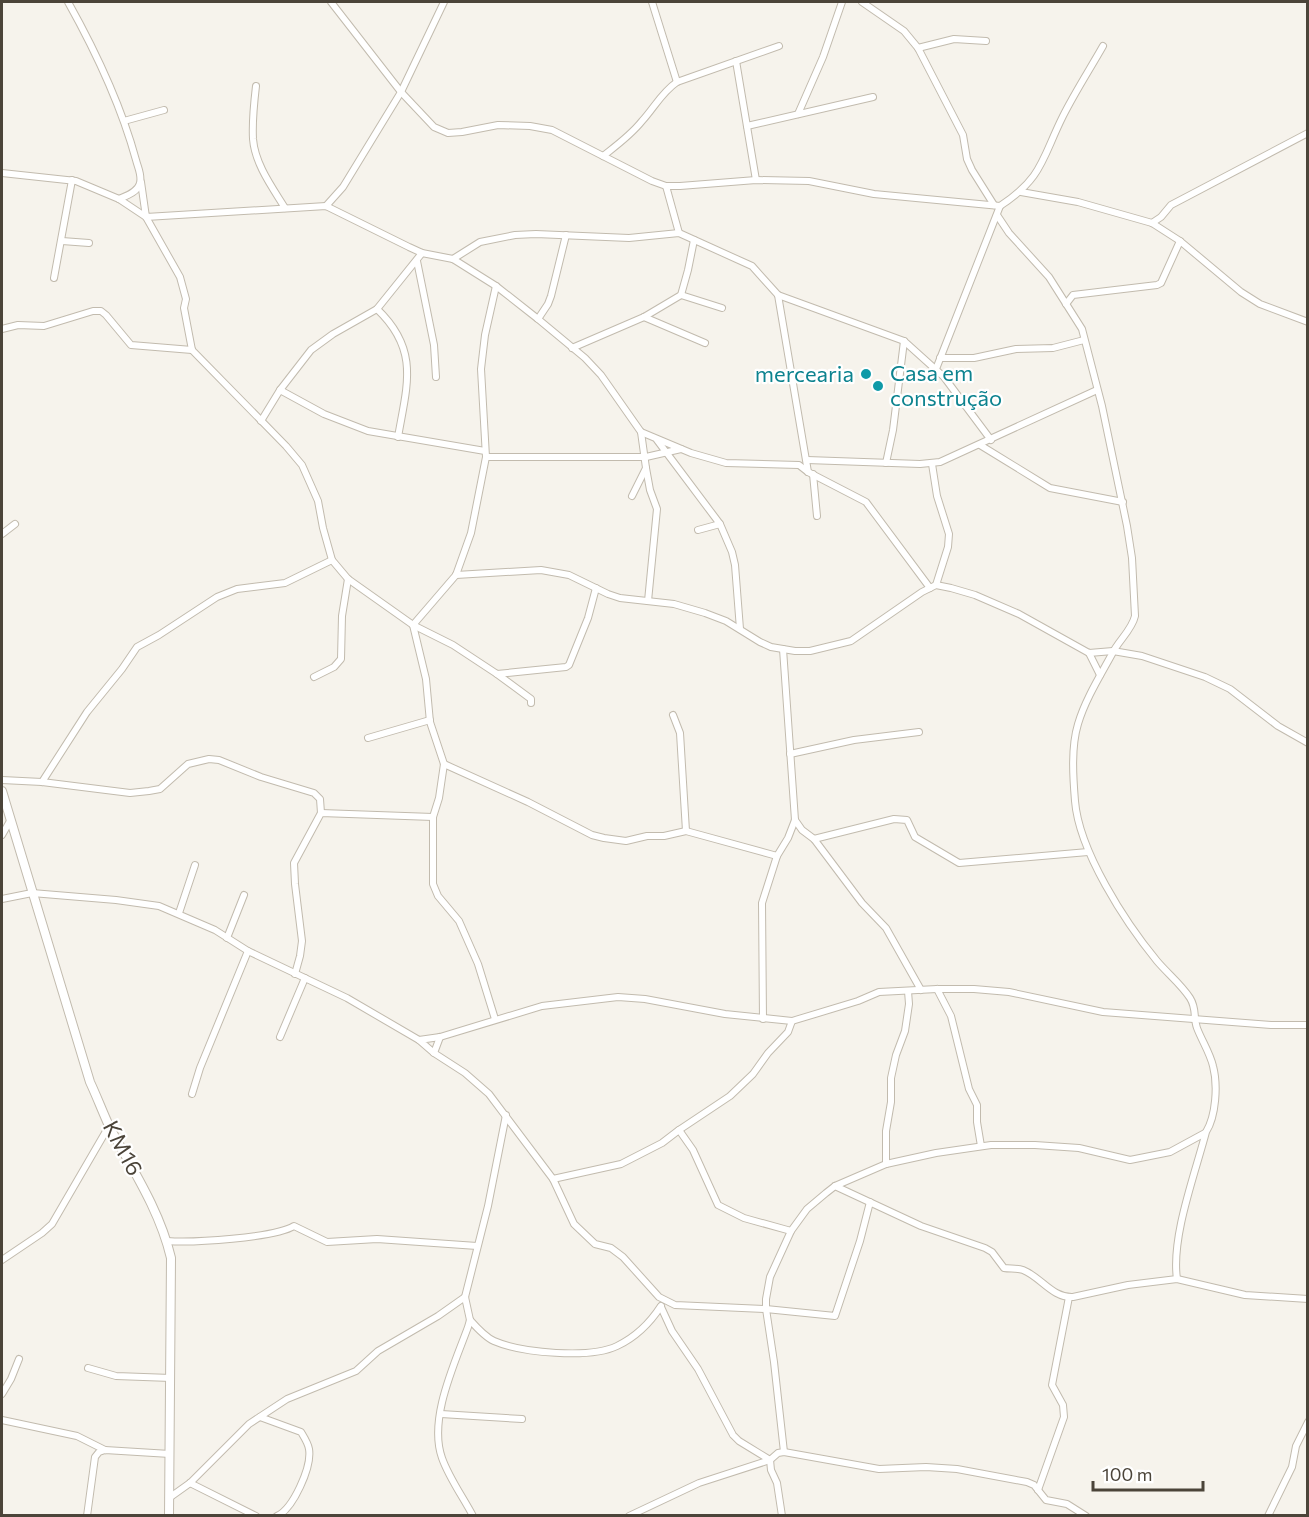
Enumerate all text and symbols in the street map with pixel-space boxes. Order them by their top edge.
place label: Casa em construção [890,359,1002,411]
place label: mercearia [755,360,854,387]
marker: mercearia [859,367,873,381]
marker: Casa em construção [871,379,885,393]
street label: KM16 [98,1116,149,1180]
scale bar [1093,1454,1202,1492]
text: 100 m [1102,1463,1152,1485]

